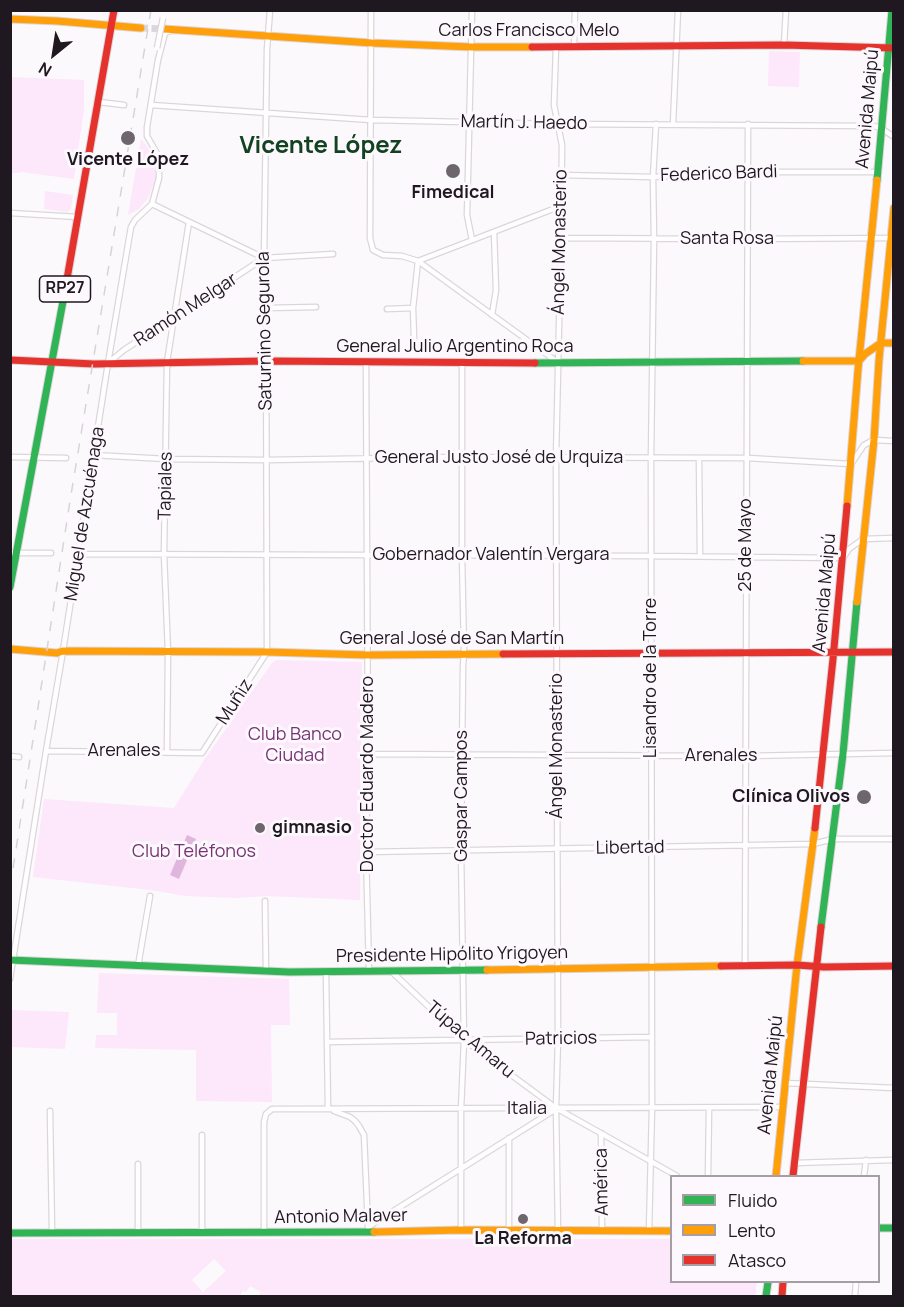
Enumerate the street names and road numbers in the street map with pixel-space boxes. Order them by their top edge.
street label: Carlos Francisco Melo [439,20,619,42]
street label: Avenida Maipú [852,49,884,169]
street label: Martín J. Haedo [460,111,588,135]
street label: Federico Bardi [660,161,778,187]
street label: Ángel Monasterio [548,169,572,315]
street label: Santa Rosa [680,228,774,250]
street label: Saturnino Segurola [253,251,277,411]
street label: Ramón Melgar [130,269,242,351]
road number: RP27 [40,276,90,302]
street label: General Julio Argentino Roca [336,336,574,358]
street label: Miguel de Azcuénaga [61,425,109,603]
street label: General Justo José de Urquiza [375,447,623,469]
street label: Tapiales [155,452,177,520]
street label: 25 de Mayo [735,498,757,592]
street label: Avenida Maipú [809,533,841,653]
street label: Gobernador Valentín Vergara [372,544,610,566]
street label: Lisandro de la Torre [640,598,662,758]
street label: General José de San Martín [340,628,564,650]
street label: Ángel Monasterio [546,673,568,819]
street label: Muñiz [212,675,258,729]
street label: Doctor Eduardo Madero [357,676,379,872]
street label: Gaspar Campos [451,730,473,862]
street label: Arenales [88,740,160,762]
street label: Arenales [685,745,757,767]
street label: Libertad [595,837,665,859]
street label: Presidente Hipólito Yrigoyen [336,942,568,968]
street label: Túpac Amaru [421,997,519,1083]
street label: Avenida Maipú [754,1014,788,1136]
street label: Patricios [525,1028,597,1050]
street label: Italia [507,1098,547,1120]
street label: América [591,1148,613,1216]
street label: Antonio Malaver [274,1205,408,1229]

